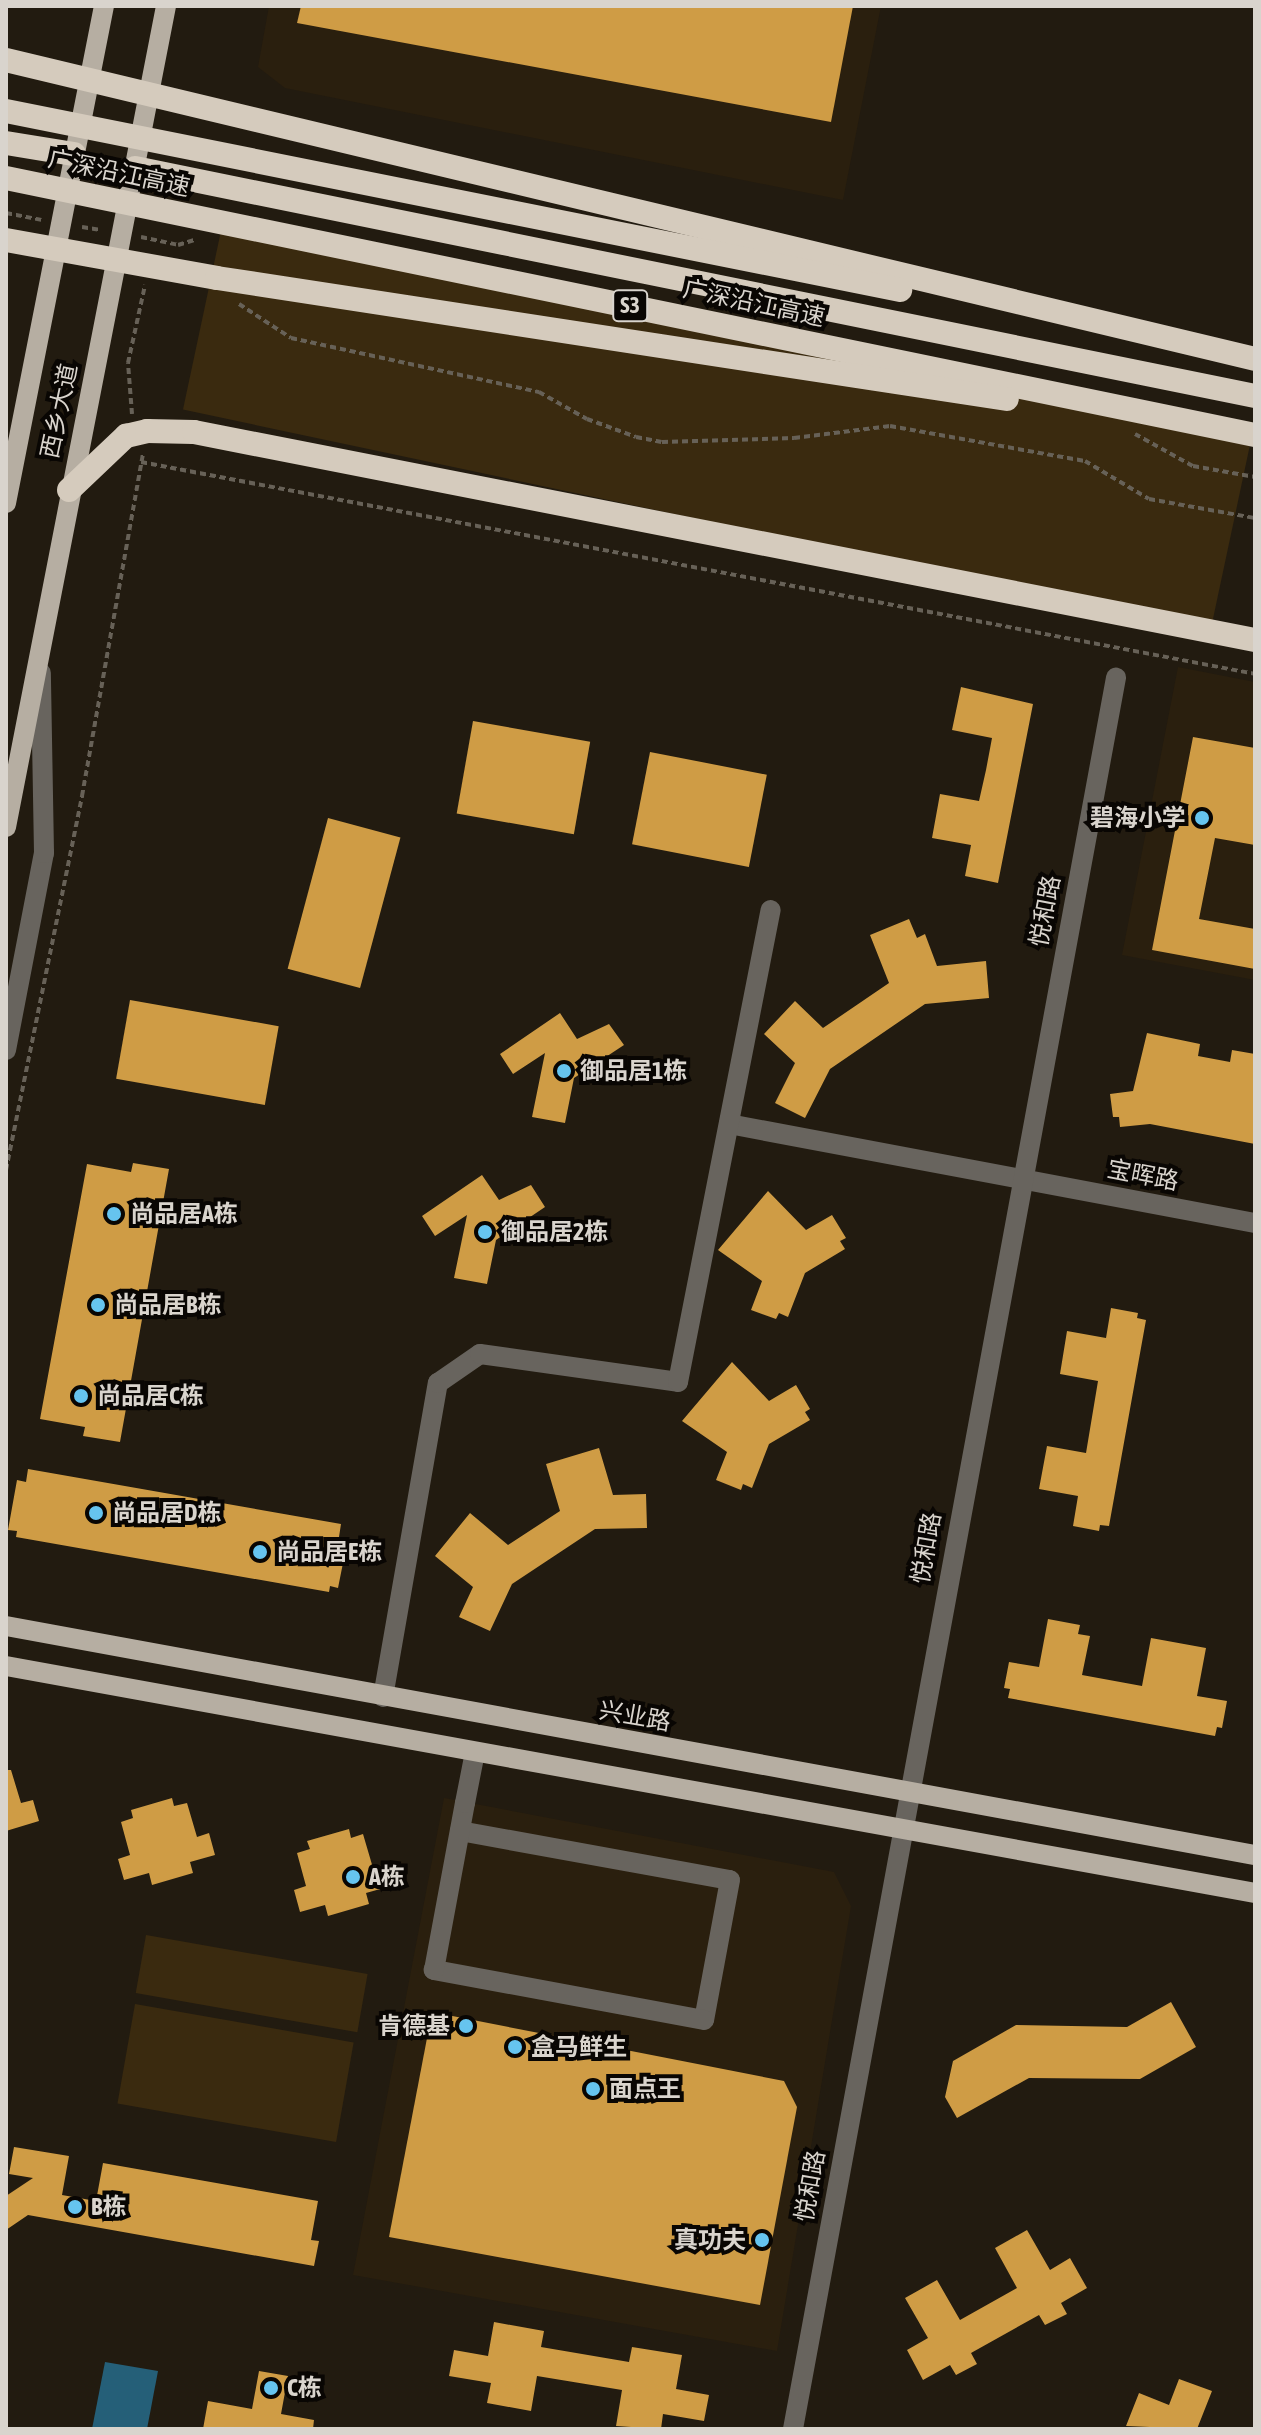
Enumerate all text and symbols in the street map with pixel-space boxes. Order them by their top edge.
street label: 广深沿江高速 [46,144,192,202]
street label: 广深沿江高速 [681,274,827,332]
road number: S3 [612,288,648,324]
street label: 西乡大道 [35,361,83,461]
place label: 碧海小学 [1090,804,1186,832]
marker: 碧海小学 [1193,809,1211,827]
street label: 悦和路 [1024,873,1066,949]
place label: 御品居1栋 [580,1057,687,1085]
marker: 御品居1栋 [555,1062,573,1080]
street label: 宝晖路 [1105,1154,1181,1196]
place label: 尚品居A栋 [130,1200,238,1228]
marker: 尚品居A栋 [105,1205,123,1223]
place label: 御品居2栋 [501,1218,608,1246]
marker: 御品居2栋 [476,1223,494,1241]
place label: 尚品居B栋 [114,1291,221,1319]
marker: 尚品居B栋 [89,1296,107,1314]
place label: 尚品居C栋 [97,1382,204,1410]
marker: 尚品居C栋 [72,1387,90,1405]
place label: 尚品居D栋 [112,1499,221,1527]
marker: 尚品居D栋 [87,1504,105,1522]
street label: 悦和路 [906,1510,946,1586]
place label: 尚品居E栋 [276,1538,382,1566]
marker: 尚品居E栋 [251,1543,269,1561]
street label: 兴业路 [597,1696,673,1736]
place label: A栋 [369,1863,405,1891]
marker: A栋 [344,1868,362,1886]
place label: 肯德基 [378,2012,450,2040]
marker: 肯德基 [457,2017,475,2035]
place label: 盒马鲜生 [531,2033,627,2061]
marker: 盒马鲜生 [506,2038,524,2056]
place label: 面点王 [609,2075,681,2103]
marker: 面点王 [584,2080,602,2098]
street label: 悦和路 [790,2148,830,2224]
place label: B栋 [91,2193,126,2221]
marker: B栋 [66,2198,84,2216]
place label: 真功夫 [674,2226,746,2254]
marker: 真功夫 [753,2231,771,2249]
place label: C栋 [287,2374,322,2402]
marker: C栋 [262,2379,280,2397]

